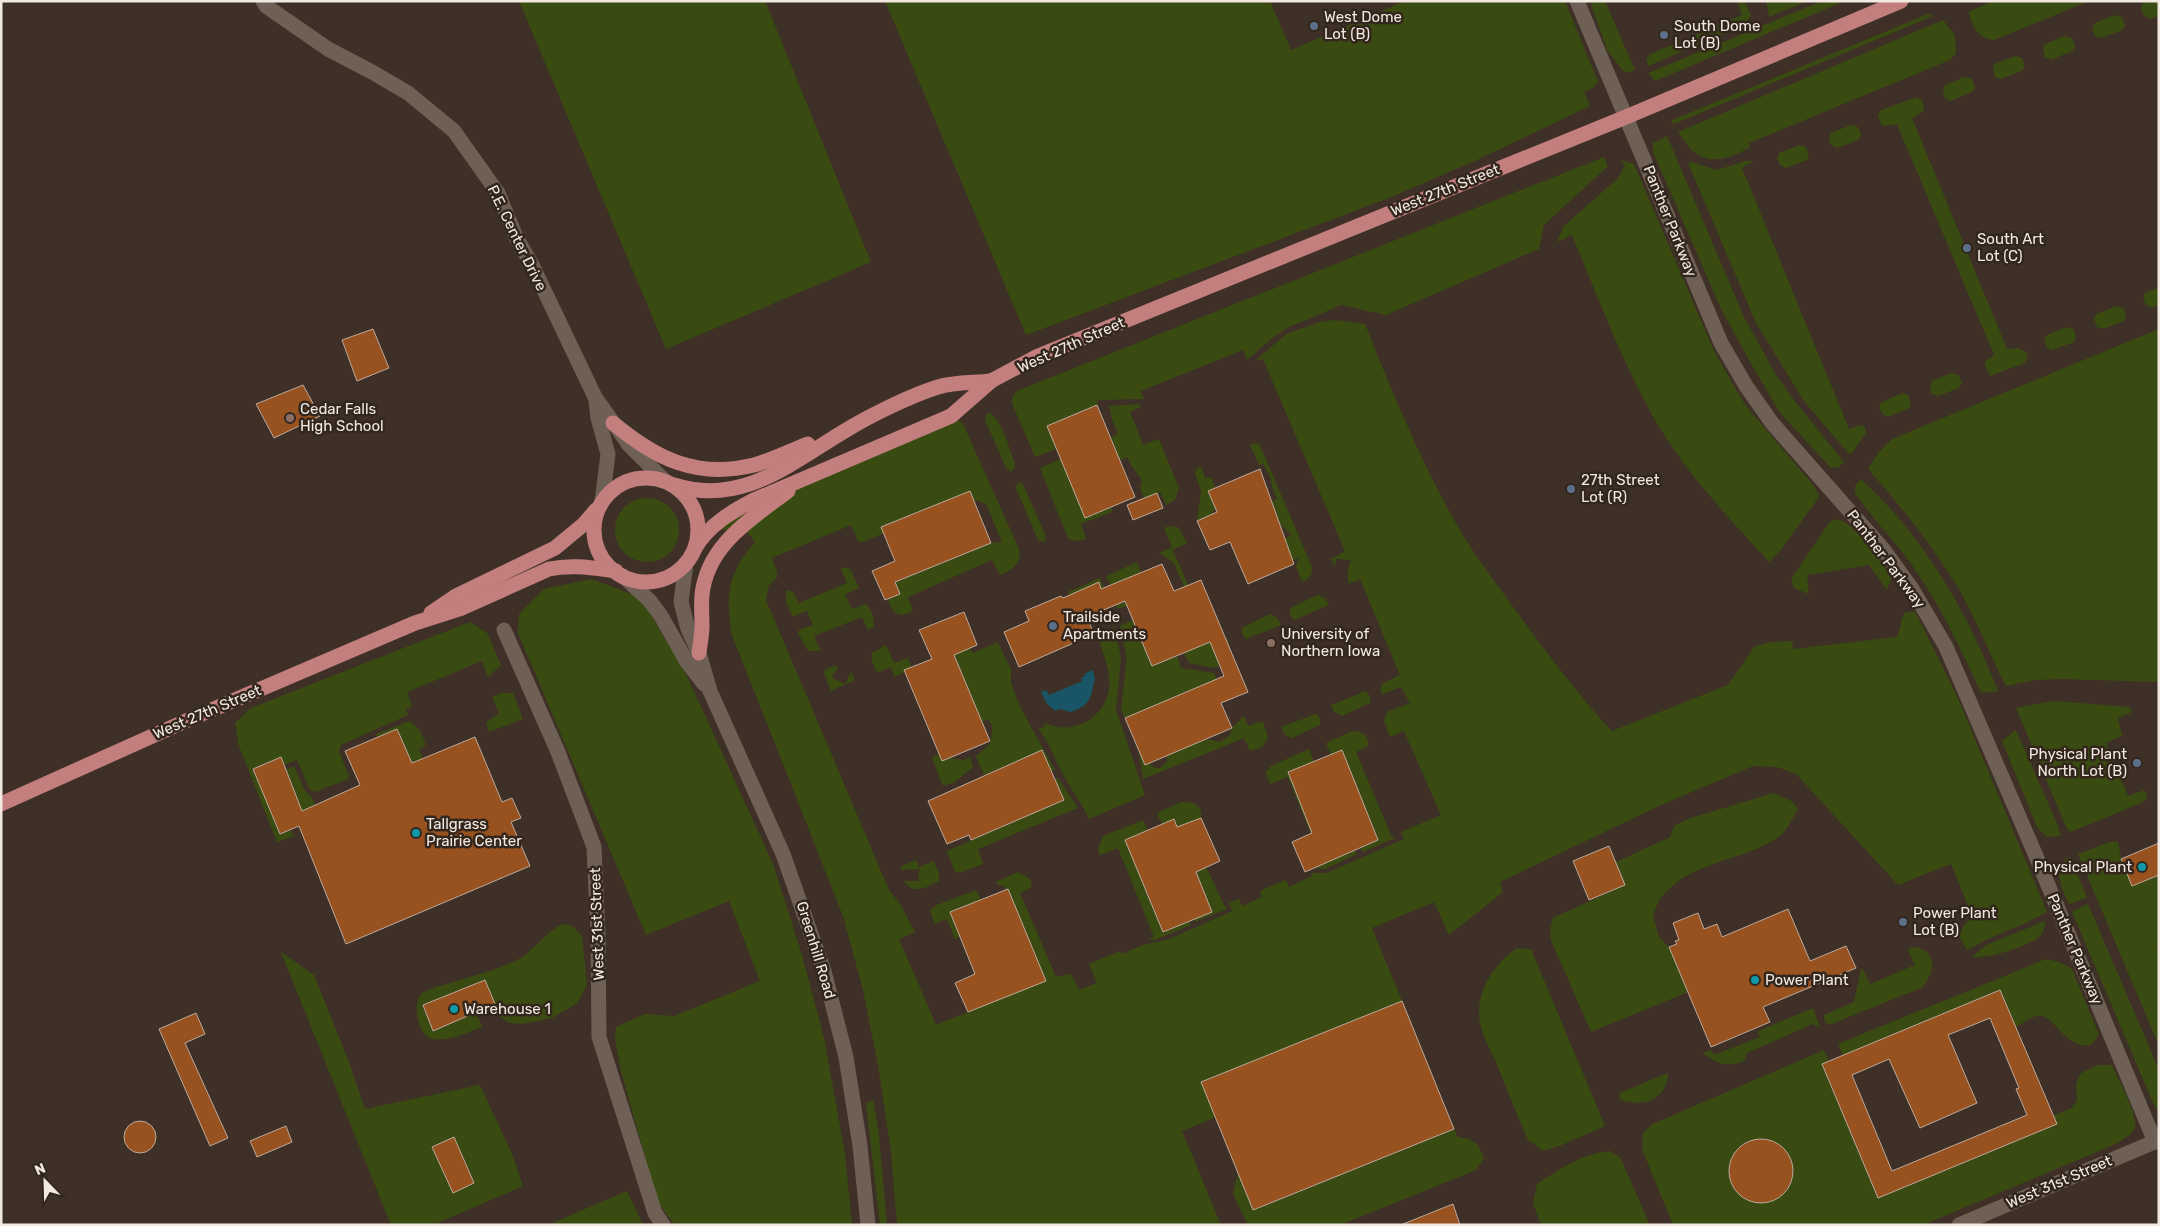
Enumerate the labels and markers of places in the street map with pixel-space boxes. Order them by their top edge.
place label: West Dome Lot (B) [1324,8,1402,43]
place label: South Dome Lot (B) [1674,17,1760,52]
marker: West Dome Lot (B) [1308,20,1320,32]
marker: South Dome Lot (B) [1658,29,1670,41]
place label: South Art Lot (C) [1977,230,2044,265]
marker: South Art Lot (C) [1961,242,1973,254]
place label: Cedar Falls High School [300,400,384,435]
marker: Cedar Falls High School [284,412,296,424]
place label: 27th Street Lot (R) [1581,471,1660,506]
marker: 27th Street Lot (R) [1565,483,1577,495]
place label: Trailside Apartments [1063,608,1146,643]
marker: Trailside Apartments [1047,620,1059,632]
place label: University of Northern Iowa [1281,625,1380,660]
marker: University of Northern Iowa [1265,637,1277,649]
place label: Physical Plant North Lot (B) [2029,745,2127,780]
marker: Physical Plant North Lot (B) [2131,757,2143,769]
place label: Tallgrass Prairie Center [426,815,522,850]
marker: Tallgrass Prairie Center [410,827,422,839]
place label: Physical Plant [2034,858,2132,876]
marker: Physical Plant [2136,861,2148,873]
place label: Power Plant Lot (B) [1913,904,1997,939]
marker: Power Plant Lot (B) [1897,916,1909,928]
place label: Power Plant [1765,971,1849,989]
marker: Power Plant [1749,974,1761,986]
place label: Warehouse 1 [464,1000,551,1018]
marker: Warehouse 1 [448,1003,460,1015]

